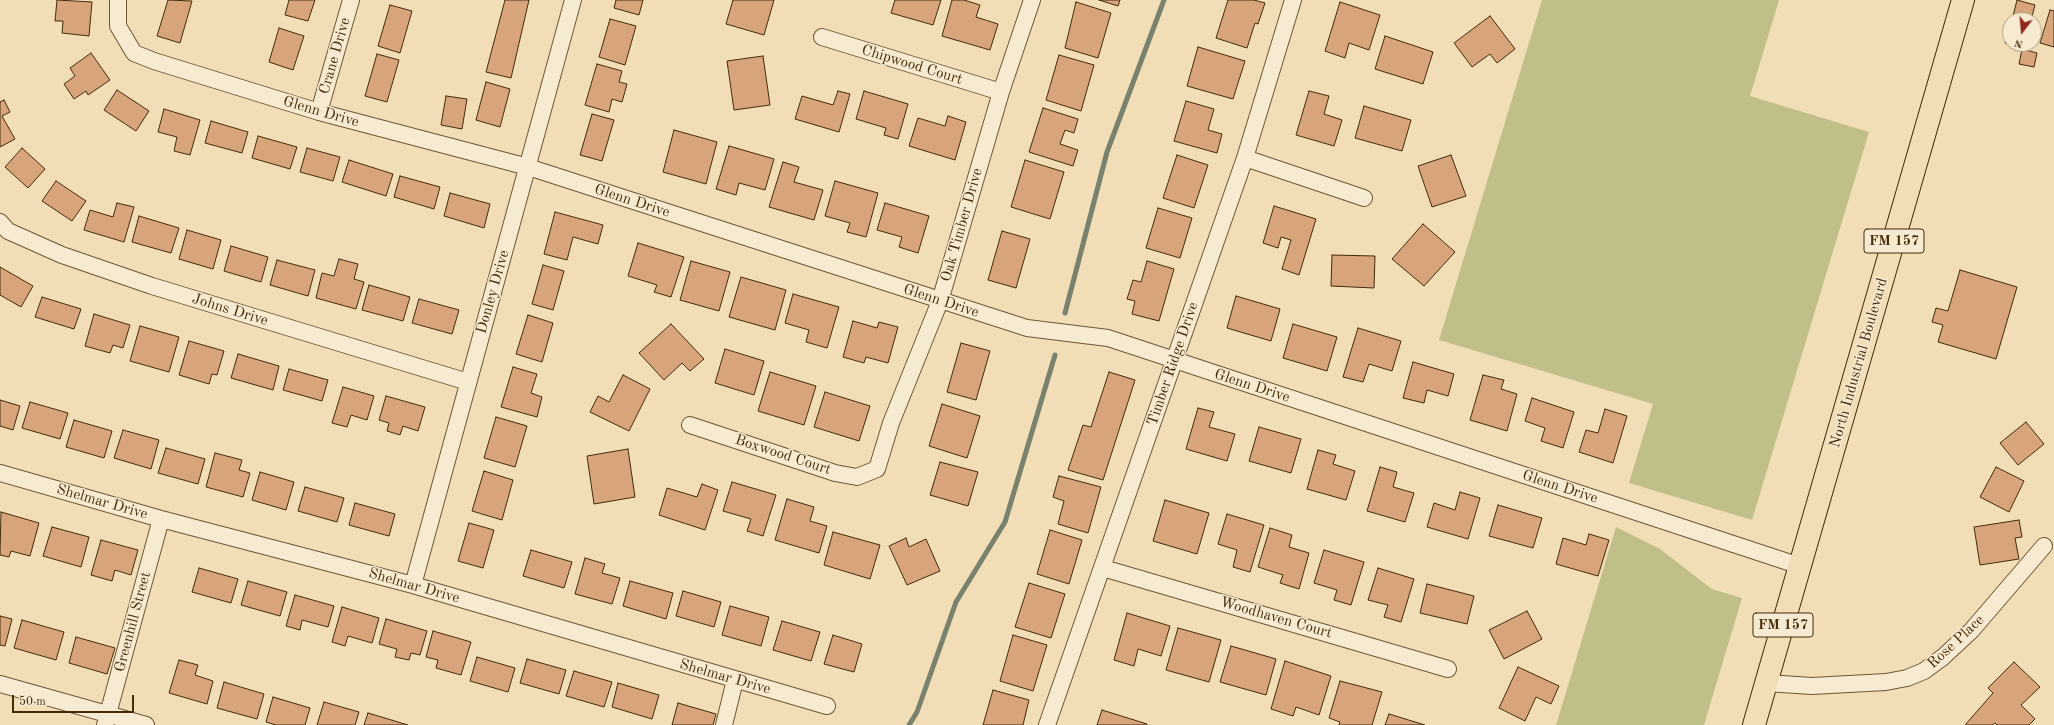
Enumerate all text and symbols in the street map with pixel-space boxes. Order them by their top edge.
north arrow [2002,12,2042,52]
street label: Crane Drive [315,16,355,96]
text: N [2013,37,2024,49]
street label: Chipwood Court [859,41,965,89]
street label: Glenn Drive [281,93,361,131]
street label: Oak Timber Drive [937,166,987,284]
street label: Glenn Drive [592,180,672,222]
road number: FM 157 [1864,229,1924,253]
street label: Donley Drive [472,248,514,336]
street label: North Industrial Boulevard [1826,276,1892,450]
street label: Glenn Drive [901,280,981,322]
street label: Johns Drive [190,290,270,330]
street label: Timber Ridge Drive [1143,300,1203,428]
street label: Glenn Drive [1212,365,1292,407]
street label: Boxwood Court [733,431,833,479]
street label: Glenn Drive [1520,466,1600,508]
street label: Shelmar Drive [54,480,150,524]
street label: Shelmar Drive [366,564,462,608]
street label: Greenhill Street [111,570,155,674]
street label: Woodhaven Court [1218,593,1334,643]
street label: Rose Place [1924,611,1988,673]
road number: FM 157 [1753,613,1813,637]
street label: Shelmar Drive [677,655,773,699]
scale bar [14,687,136,713]
text: 50 m [19,696,46,708]

